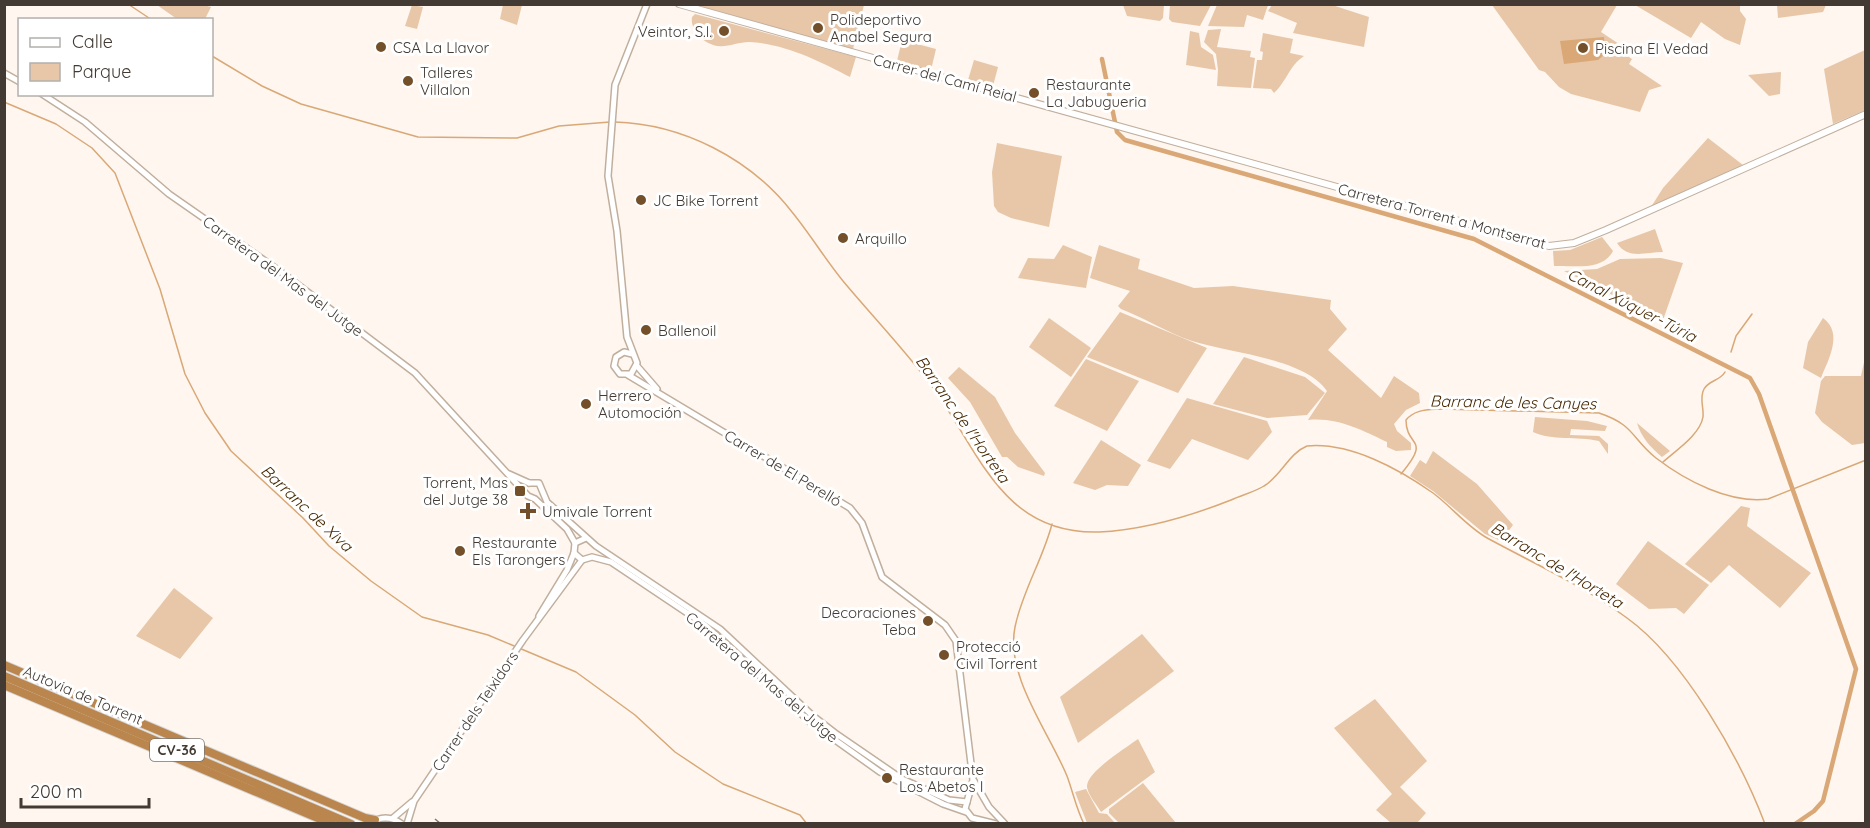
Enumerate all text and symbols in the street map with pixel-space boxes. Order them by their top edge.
place label: Polideportivo Anabel Segura [830,10,932,46]
legend [18,18,213,96]
marker: Polideportivo Anabel Segura [811,21,825,35]
place label: Veintor, S.l. [638,22,712,41]
marker: Veintor, S.l. [717,24,731,38]
text: Calle [72,30,113,53]
place label: CSA La Llavor [393,38,489,57]
place label: Piscina El Vedad [1595,39,1708,58]
marker: CSA La Llavor [374,40,388,54]
marker: Piscina El Vedad [1576,41,1590,55]
street label: Carrer del Camí Reial [871,50,1019,106]
text: Parque [72,60,131,83]
place label: Talleres Villalon [420,63,473,99]
marker: Talleres Villalon [401,74,415,88]
place label: Restaurante La Jabugueria [1046,75,1147,111]
marker: Restaurante La Jabugueria [1027,86,1041,100]
street label: Carretera Torrent a Montserrat [1336,179,1548,253]
place label: JC Bike Torrent [653,191,758,210]
marker: JC Bike Torrent [634,193,648,207]
street label: Carretera del Mas del Jutge [199,211,367,341]
place label: Arquillo [855,229,907,248]
marker: Arquillo [836,231,850,245]
water label: Canal Xúquer-Túria [1564,264,1701,347]
place label: Ballenoil [658,321,716,340]
marker: Ballenoil [639,323,653,337]
water label: Barranc de l'Horteta [912,352,1015,487]
place label: Herrero Automoción [598,386,682,422]
water label: Barranc de les Canyes [1430,391,1598,413]
marker: Herrero Automoción [579,397,593,411]
street label: Carrer de El Perelló [721,426,845,510]
water label: Barranc de Xiva [257,460,358,557]
place label: Torrent, Mas del Jutge 38 [423,473,508,509]
marker: Torrent, Mas del Jutge 38 [513,484,527,498]
marker: Umivale Torrent [519,502,537,520]
place label: Umivale Torrent [542,502,652,521]
water label: Barranc de l'Horteta [1487,518,1628,613]
place label: Restaurante Els Tarongers [472,533,565,569]
marker: Restaurante Els Tarongers [453,544,467,558]
place label: Decoraciones Teba [821,603,916,639]
street label: Carretera del Mas del Jutge [682,608,842,746]
marker: Decoraciones Teba [921,614,935,628]
place label: Protecció Civil Torrent [956,637,1037,673]
street label: Carrer dels Teixidors [428,647,522,775]
marker: Protecció Civil Torrent [937,648,951,662]
street label: Autovia de Torrent [20,661,146,729]
road number: CV-36 [150,739,204,761]
place label: Restaurante Los Abetos I [899,760,984,796]
scale bar [21,771,148,809]
marker: Restaurante Los Abetos I [880,771,894,785]
text: 200 m [30,780,83,803]

